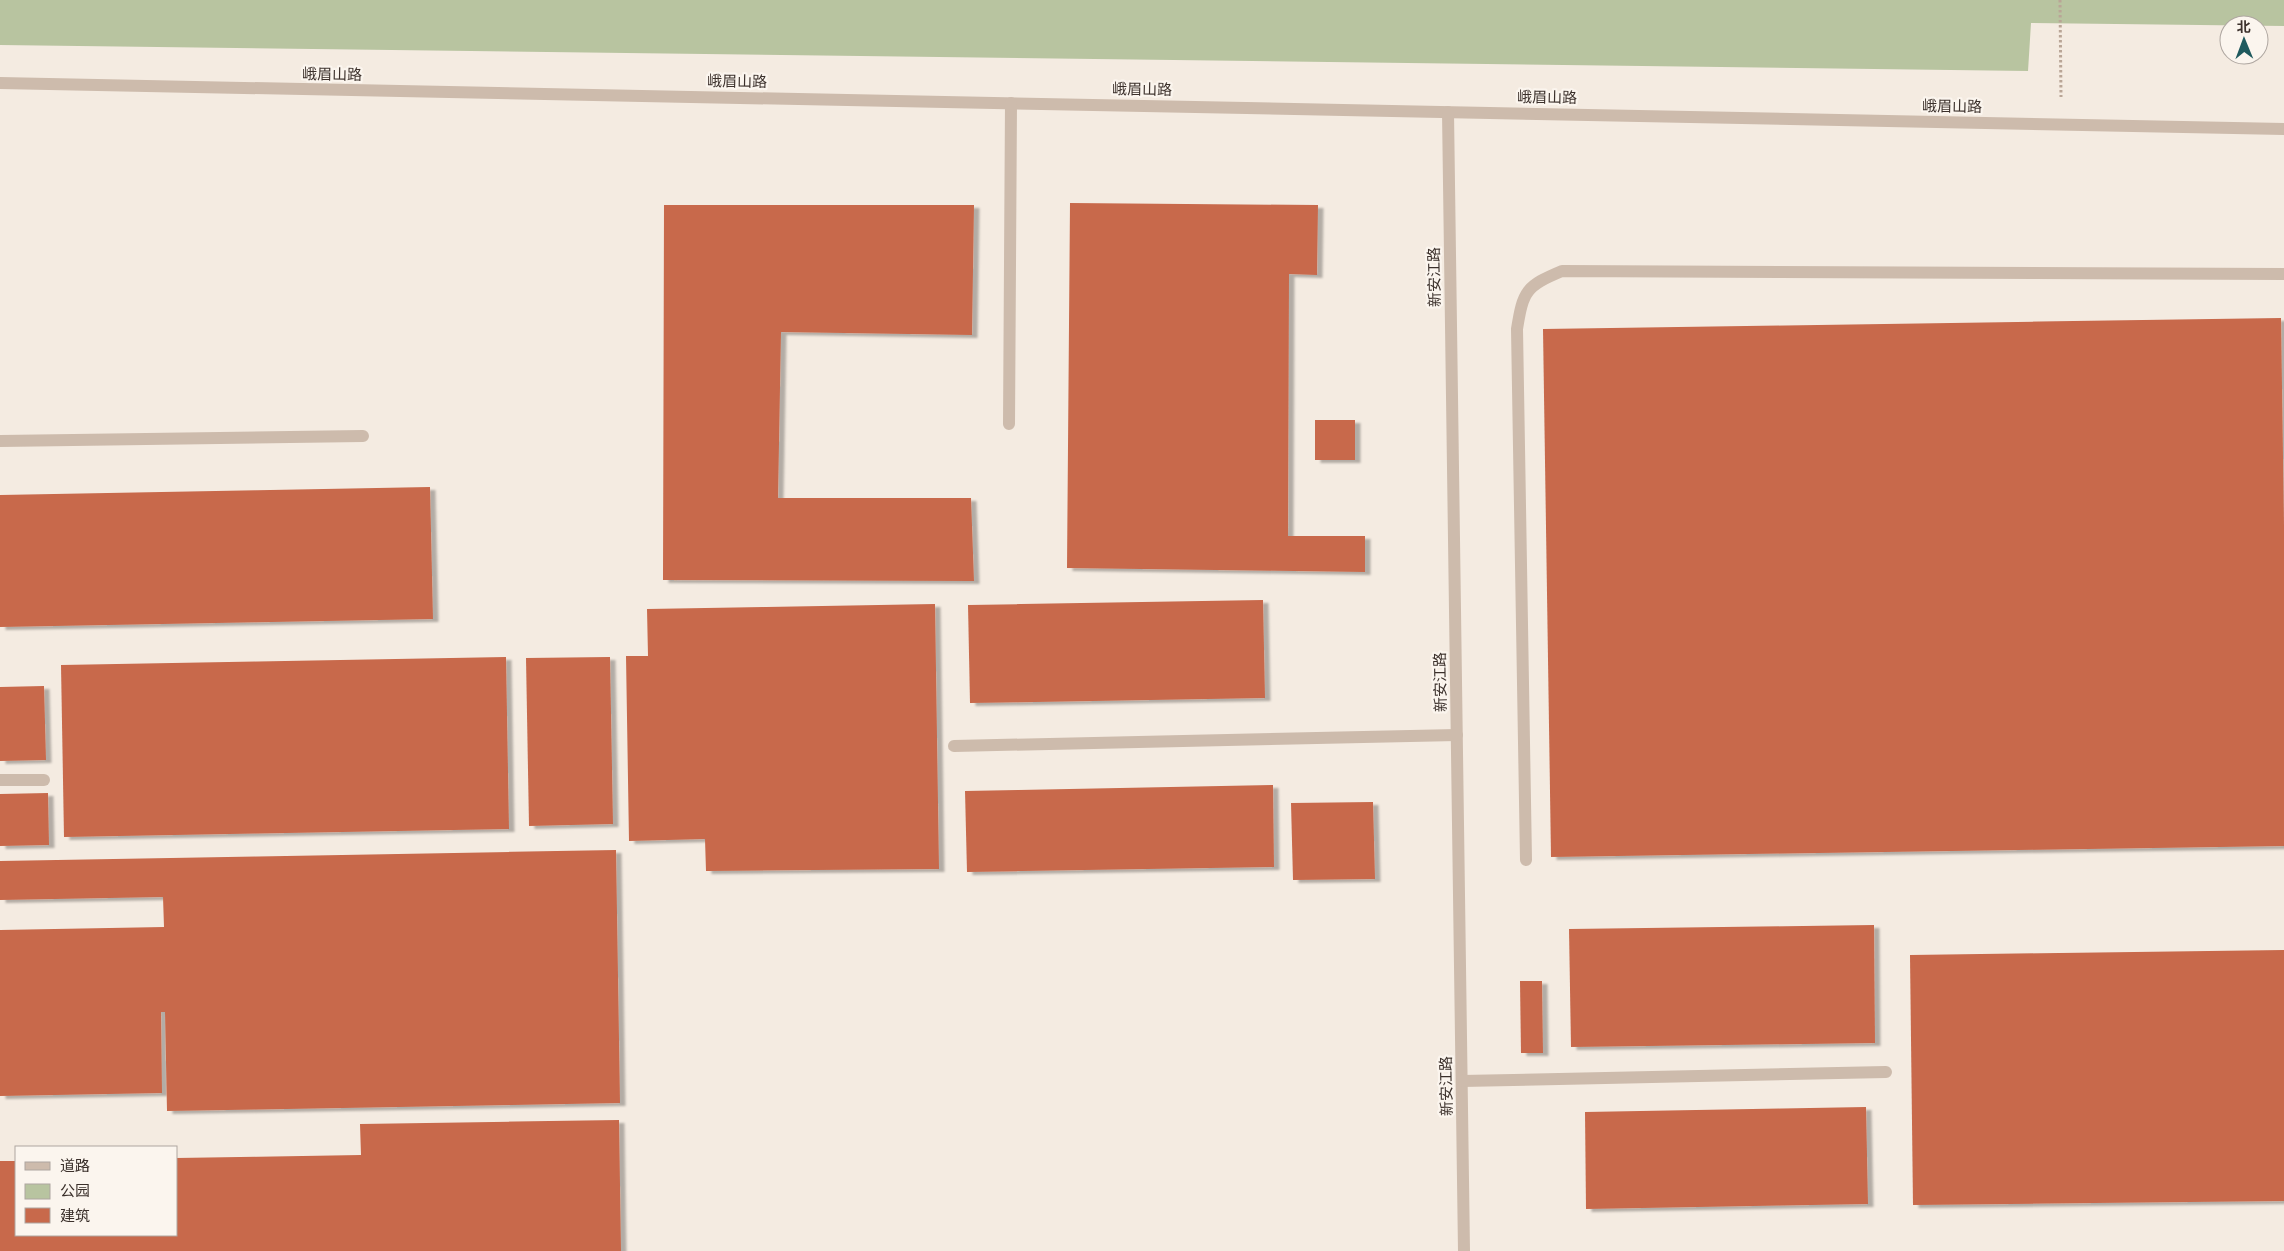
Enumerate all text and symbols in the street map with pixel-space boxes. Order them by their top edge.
north arrow [2219,15,2269,65]
text: 北 [2237,16,2251,37]
street label: 峨眉山路 [302,62,362,86]
street label: 峨眉山路 [707,69,767,93]
street label: 峨眉山路 [1112,77,1172,101]
street label: 峨眉山路 [1517,85,1577,109]
street label: 峨眉山路 [1922,94,1982,118]
street label: 新安江路 [1422,247,1446,307]
street label: 新安江路 [1428,652,1452,712]
street label: 新安江路 [1434,1056,1458,1116]
legend [15,1146,178,1236]
text: 道路 [60,1154,90,1177]
text: 公园 [60,1179,90,1202]
text: 建筑 [60,1204,90,1227]

